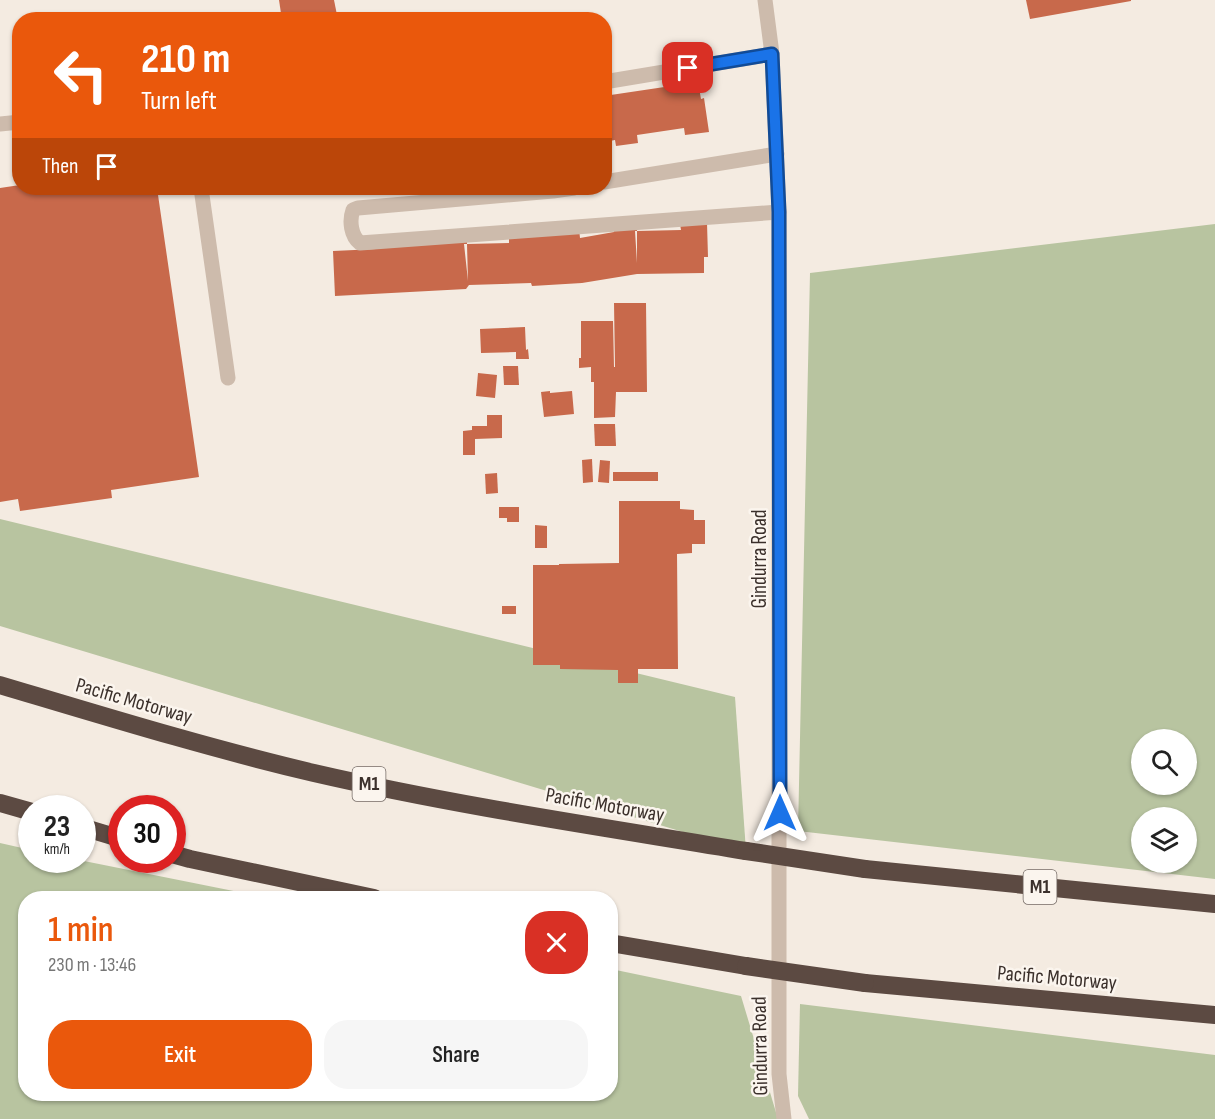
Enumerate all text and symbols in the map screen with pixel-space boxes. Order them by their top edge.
text: 210 m [141,34,230,85]
icon: left [42,36,120,114]
pin [662,42,713,93]
icon: arrive [671,51,704,84]
text: Turn left [141,85,217,117]
icon: arrive [90,150,123,183]
text: Then [42,153,78,180]
street label: Gindurra Road [747,509,772,609]
street label: Pacific Motorway [73,672,195,730]
map controls [1131,729,1197,873]
button: search [1131,729,1197,795]
road number: M1 [352,767,386,801]
position arrow [748,781,812,845]
street label: Pacific Motorway [544,782,666,828]
speed limit sign: 30 [108,795,186,873]
button: layers [1131,807,1197,873]
text: 23 [44,809,70,845]
text: km/h [44,840,70,859]
road number: M1 [1024,870,1056,904]
text: 1 min [48,909,113,952]
button: close [525,911,588,974]
text: 230 m · 13:46 [48,953,136,977]
street label: Pacific Motorway [996,960,1118,996]
street label: Gindurra Road [747,996,773,1096]
button: Exit [48,1020,312,1089]
button: Share [324,1020,588,1089]

